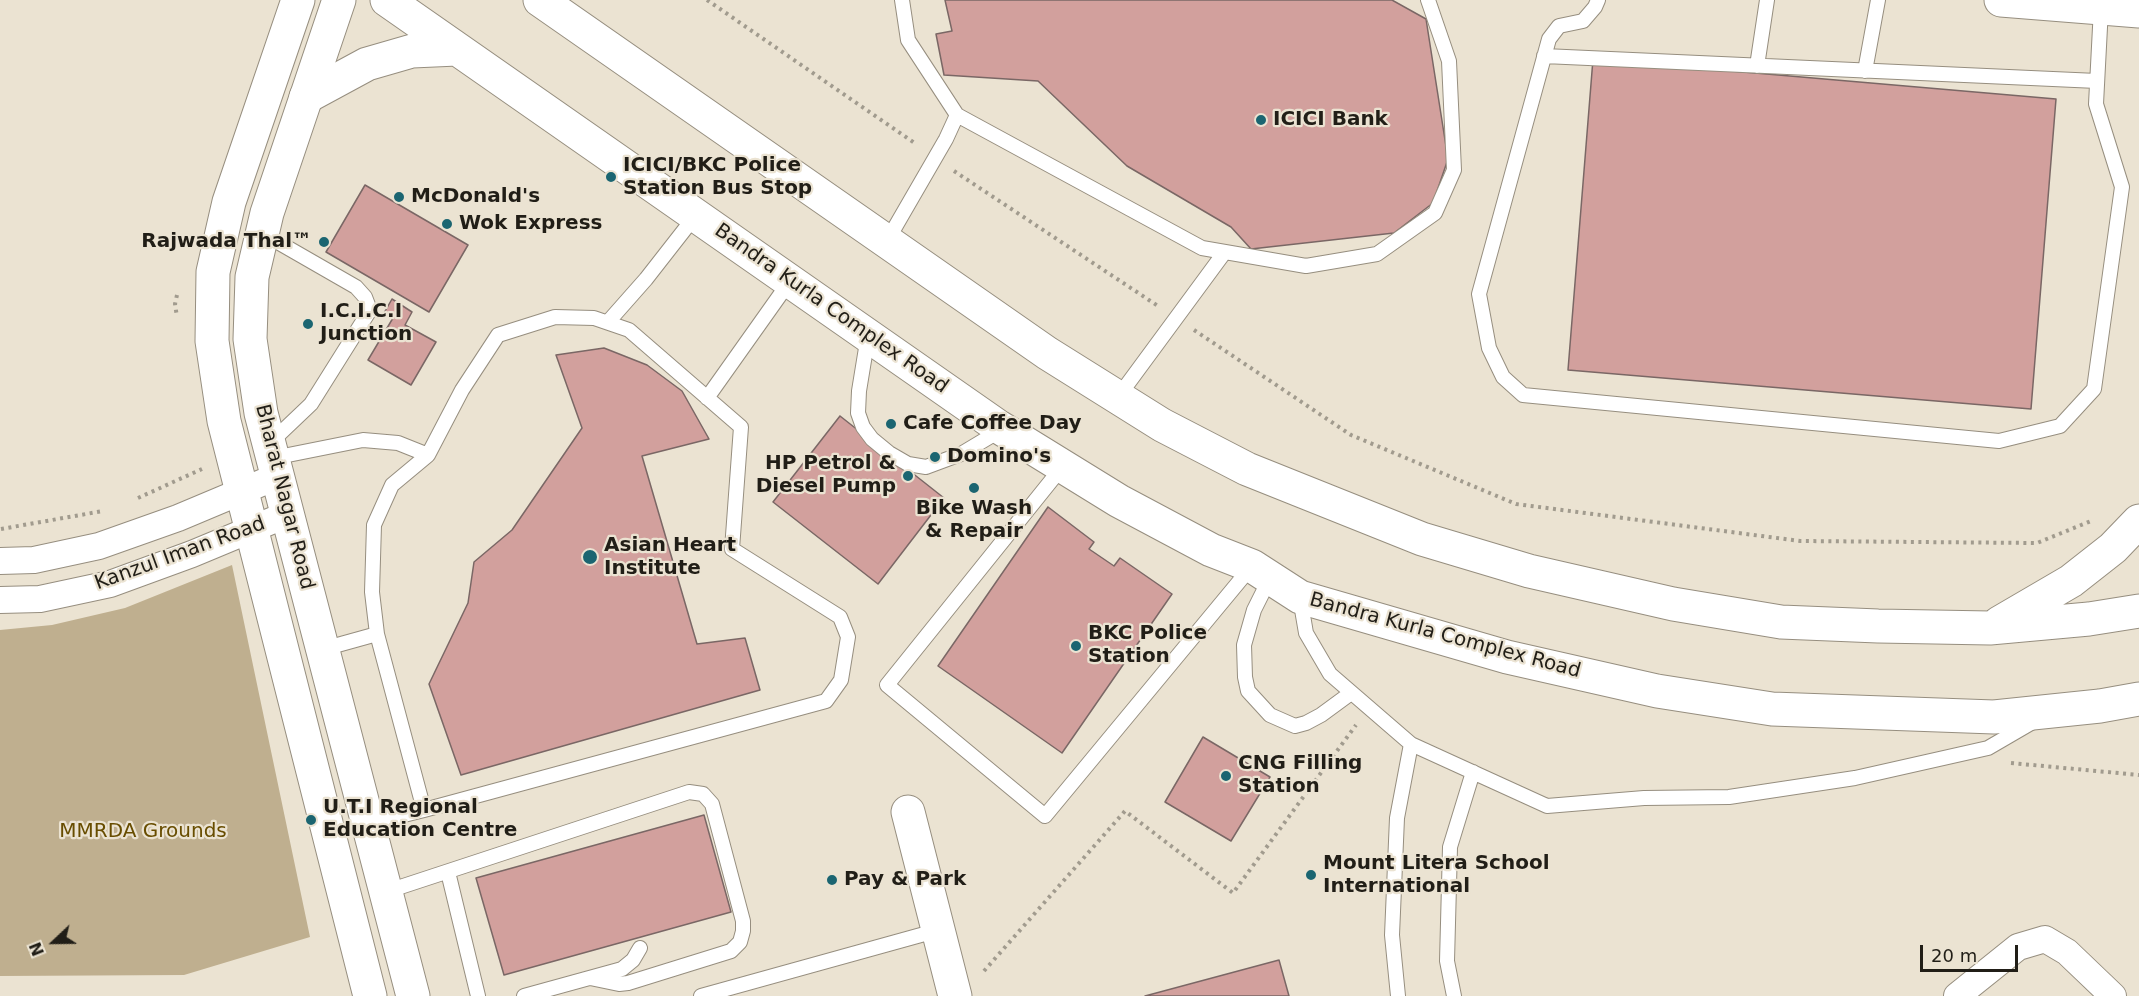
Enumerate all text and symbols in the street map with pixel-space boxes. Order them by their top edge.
place label: ICICI Bank [1273,108,1388,132]
marker: ICICI Bank [1254,113,1268,127]
place label: ICICI/BKC Police Station Bus Stop [623,154,812,201]
marker: ICICI/BKC Police Station Bus Stop [604,170,618,184]
place label: McDonald's [411,185,540,209]
marker: McDonald's [392,190,406,204]
place label: Wok Express [459,212,602,236]
marker: Wok Express [440,217,454,231]
street label: Bandra Kurla Complex Road [710,219,952,399]
place label: Rajwada Thal™ [141,230,312,254]
marker: Rajwada Thal™ [317,235,331,249]
place label: I.C.I.C.I Junction [320,300,412,347]
marker: I.C.I.C.I Junction [301,317,315,331]
street label: Bharat Nagar Road [249,402,319,592]
place label: Cafe Coffee Day [903,412,1082,436]
marker: Cafe Coffee Day [884,417,898,431]
place label: Domino's [947,445,1051,469]
marker: Domino's [928,450,942,464]
place label: HP Petrol & Diesel Pump [756,452,896,499]
marker: HP Petrol & Diesel Pump [901,469,915,483]
marker: Bike Wash & Repair [967,481,981,495]
place label: Bike Wash & Repair [916,497,1032,544]
street label: Kanzul Iman Road [91,512,269,596]
place label: Asian Heart Institute [604,534,736,581]
marker: Asian Heart Institute [581,548,599,566]
street label: Bandra Kurla Complex Road [1307,588,1583,684]
place label: BKC Police Station [1088,622,1207,669]
marker: BKC Police Station [1069,639,1083,653]
place label: CNG Filling Station [1238,752,1362,799]
marker: CNG Filling Station [1219,769,1233,783]
place label: U.T.I Regional Education Centre [323,796,517,843]
marker: U.T.I Regional Education Centre [304,813,318,827]
park label: MMRDA Grounds [59,820,227,844]
place label: Mount Litera School International [1323,852,1550,899]
place label: Pay & Park [844,868,966,892]
marker: Mount Litera School International [1304,868,1318,882]
marker: Pay & Park [825,873,839,887]
north arrow [24,912,84,972]
scale bar [1923,933,2020,971]
text: N [26,939,48,959]
text: 20 m [1931,945,1977,966]

